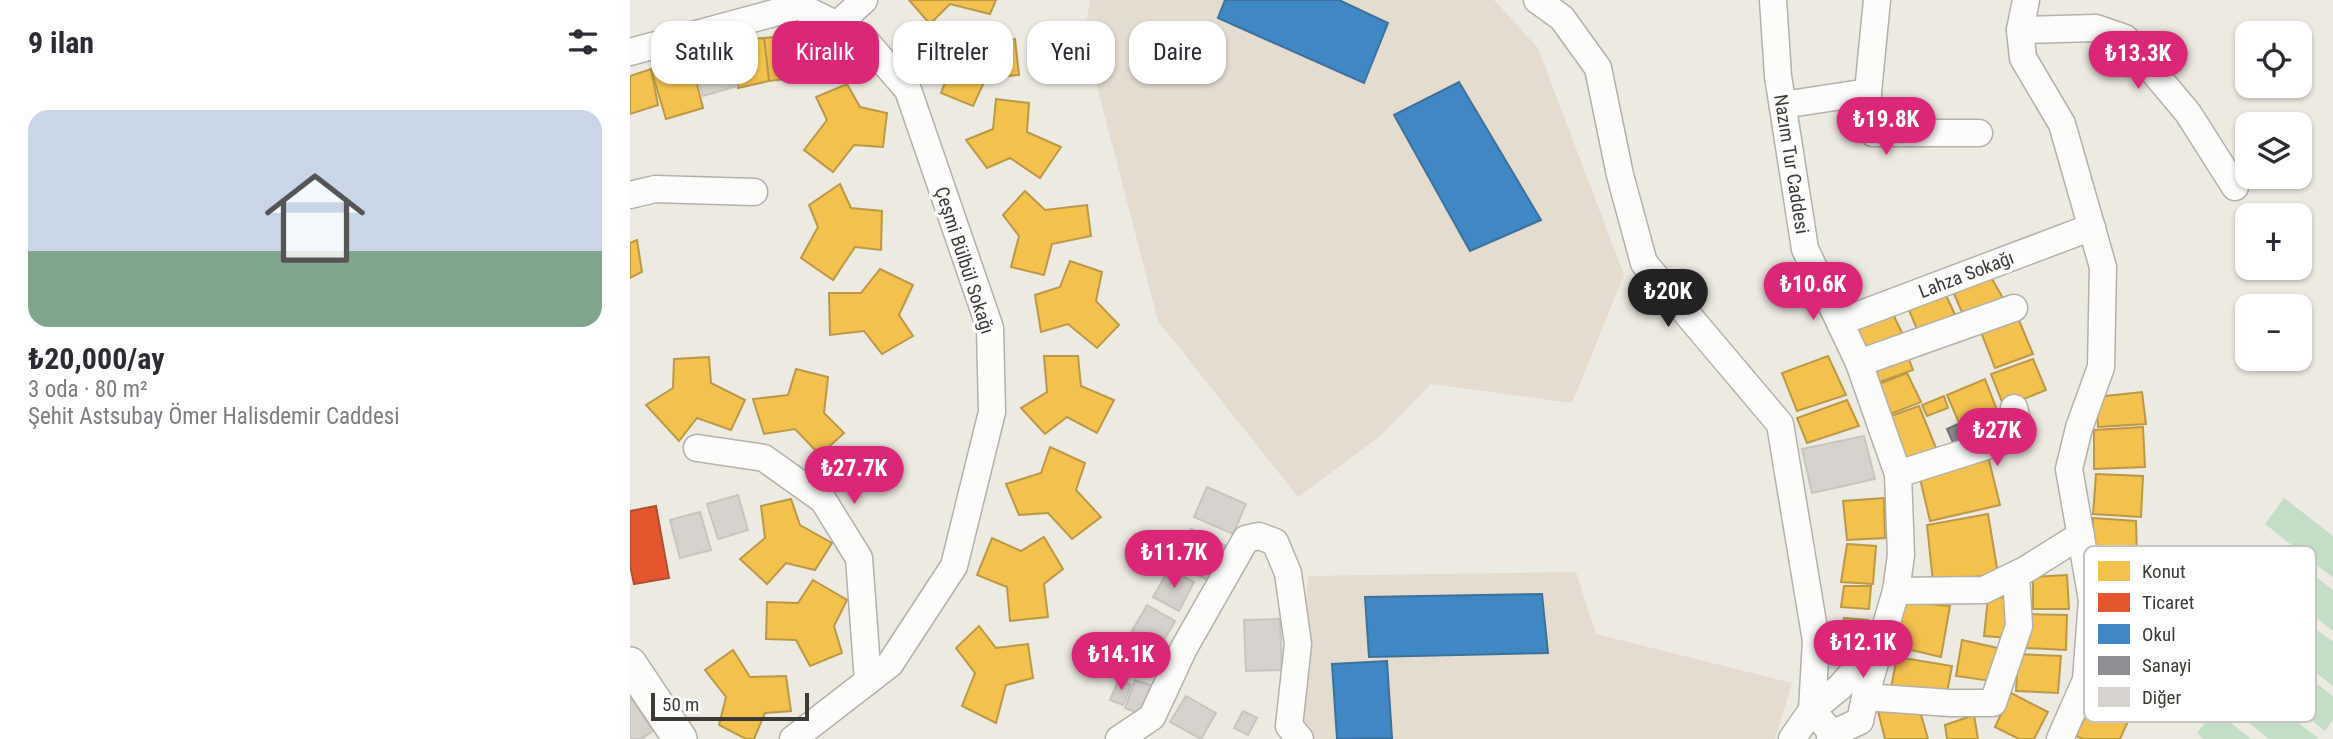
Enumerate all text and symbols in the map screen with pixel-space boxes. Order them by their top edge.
chip: Satılık [651,21,758,84]
chip: Kiralık [772,21,879,84]
chip: Filtreler [893,21,1013,84]
chip: Yeni [1027,21,1115,84]
chip: Daire [1129,21,1226,84]
map controls [2235,21,2312,371]
button: locate [2235,21,2312,98]
icon: filters [564,23,602,61]
text: 9 ilan [28,25,94,60]
pin: ₺13.3K [2081,32,2195,91]
text: ₺13.3K [2105,40,2171,67]
street label: Nazım Tur Caddesi [1769,93,1814,236]
pin: ₺19.8K [1829,97,1943,157]
text: ₺19.8K [1853,106,1919,133]
button: layers [2235,112,2312,189]
icon: home [252,155,378,281]
street label: Çeşmi Bülbül Sokağı [930,184,999,337]
button: + [2235,203,2312,280]
street label: Lahza Sokağı [1915,246,2017,303]
pin: ₺10.6K [1756,262,1870,322]
pin: ₺20K [1627,270,1709,329]
text: ₺10.6K [1780,271,1846,298]
text: ₺20K [1644,278,1692,305]
button: − [2235,294,2312,371]
text: ₺20,000/ay [28,341,165,376]
text: 3 oda · 80 m² [28,376,148,403]
text: Şehit Astsubay Ömer Halisdemir Caddesi [28,403,399,430]
pin: ₺27K [1956,408,2038,468]
text: ₺27K [1973,417,2021,444]
pin: ₺27.7K [797,447,911,506]
text: ₺27.7K [821,455,887,482]
pin: ₺11.7K [1117,530,1231,590]
text: ₺11.7K [1141,539,1207,566]
legend [2084,546,2316,722]
text: Konut [2142,560,2186,583]
text: Ticaret [2142,591,2194,614]
pin: ₺12.1K [1806,620,1920,680]
text: Okul [2142,623,2176,646]
text: ₺12.1K [1830,629,1896,656]
pin: ₺14.1K [1064,632,1178,692]
text: ₺14.1K [1088,641,1154,668]
text: Sanayi [2142,654,2191,677]
text: Diğer [2142,686,2181,709]
scale bar [651,690,808,722]
text: 50 m [662,693,699,716]

